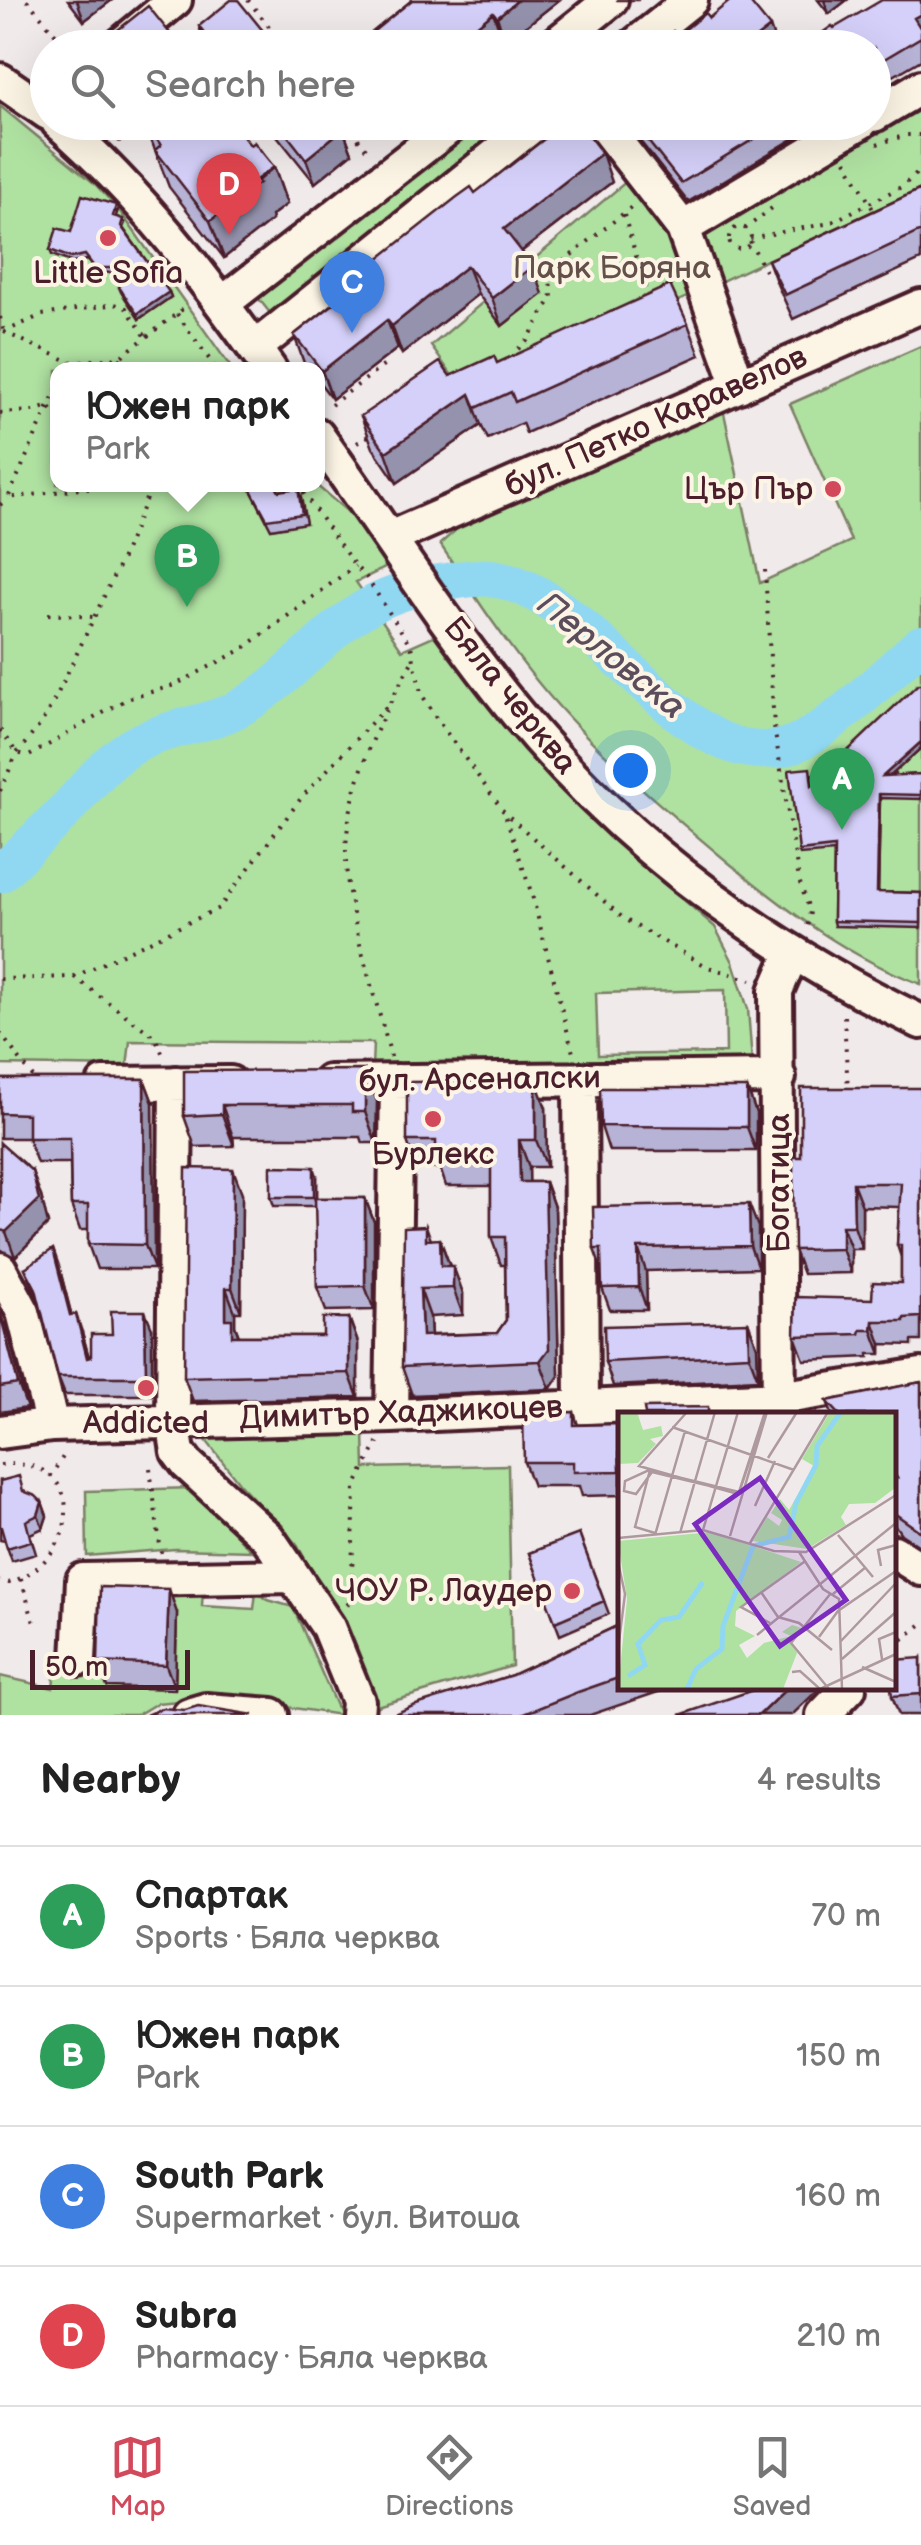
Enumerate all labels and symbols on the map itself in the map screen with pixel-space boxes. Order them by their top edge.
pin: D [196,152,262,235]
marker: Little Sofia [97,227,119,249]
park label: Парк Боряна [513,249,711,288]
pin: C [320,250,384,333]
place label: Little Sofia [33,254,183,293]
street label: бул. Петко Каравелов [499,338,813,506]
place label: Цър Пър [684,470,813,509]
marker: Цър Пър [822,478,844,500]
pin: B [154,524,220,607]
water label: Перловска [528,583,694,729]
street label: Бяла черква [435,610,585,782]
your location [605,745,656,796]
pin: A [810,748,874,830]
street label: бул. Арсеналски [359,1058,601,1102]
marker: Бурлекс [422,1108,444,1130]
street label: Богатица [760,1113,799,1253]
place label: Бурлекс [372,1135,495,1174]
marker: Addicted [135,1377,157,1399]
street label: Димитър Хаджикоцев [239,1388,564,1438]
place label: Addicted [83,1404,209,1443]
inset map [618,1412,896,1690]
place label: ЧОУ Р. Лаудер [335,1572,552,1611]
marker: ЧОУ Р. Лаудер [561,1580,583,1602]
scale bar [30,1645,190,1690]

